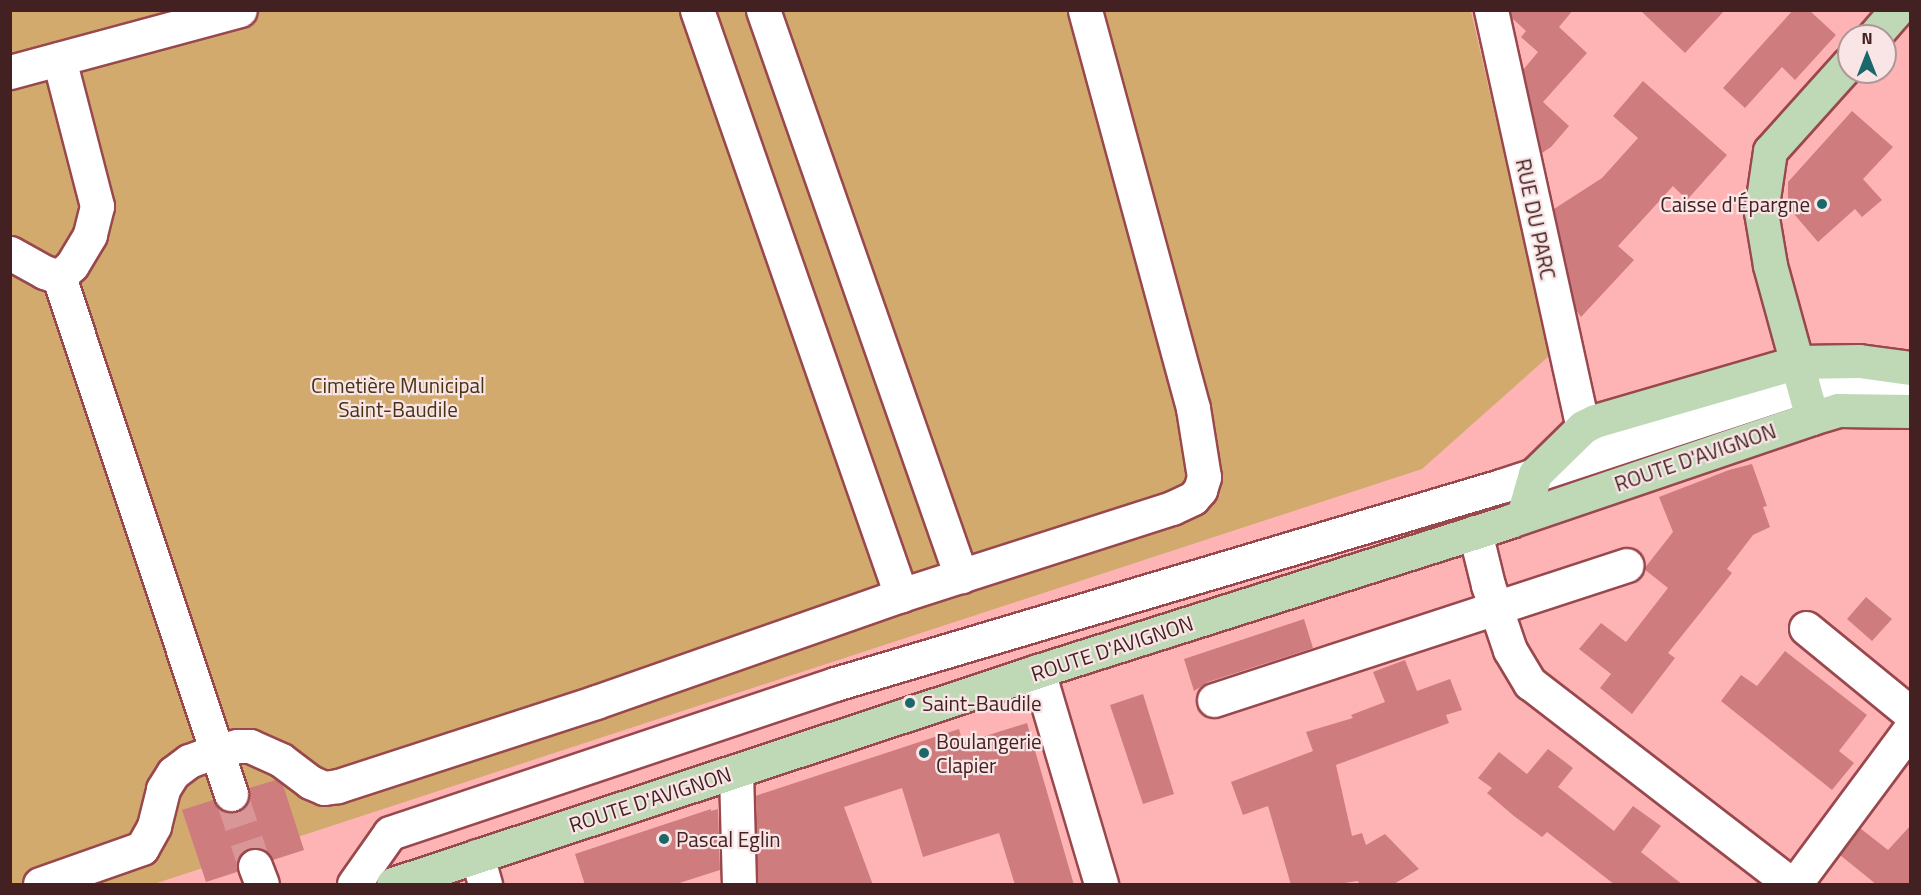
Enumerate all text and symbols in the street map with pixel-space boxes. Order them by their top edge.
north arrow [1837,24,1897,84]
text: N [1861,26,1873,50]
street label: RUE DU PARC [1511,156,1561,282]
place label: Caisse d'Épargne [1660,191,1810,217]
marker: Caisse d'Épargne [1815,197,1829,211]
park label: Cimetière Municipal Saint-Baudile [311,372,485,422]
street label: ROUTE D'AVIGNON [1611,418,1779,496]
street label: ROUTE D'AVIGNON [1028,610,1196,686]
place label: Saint-Baudile [922,690,1042,716]
marker: Saint-Baudile [903,696,917,710]
place label: Boulangerie Clapier [936,728,1042,778]
marker: Boulangerie Clapier [917,746,931,760]
street label: ROUTE D'AVIGNON [566,761,734,837]
place label: Pascal Eglin [676,826,781,852]
marker: Pascal Eglin [657,832,671,846]

